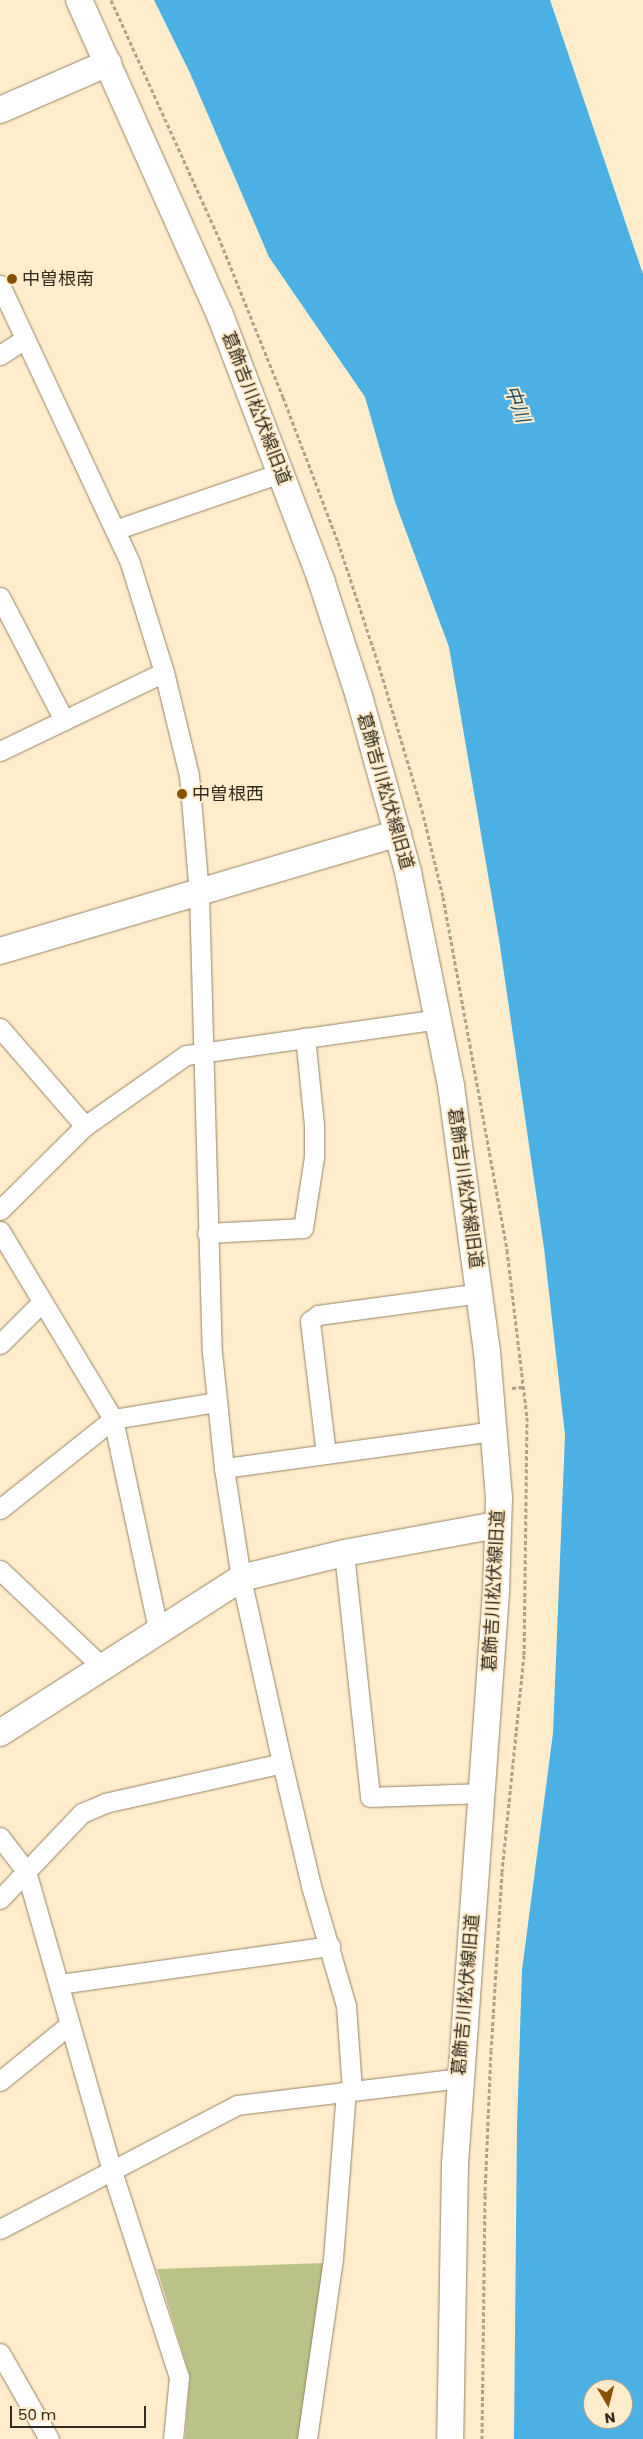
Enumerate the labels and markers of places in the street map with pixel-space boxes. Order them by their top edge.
place label: 中曽根南 [22,268,94,290]
marker: 中曽根南 [6,273,18,285]
place label: 中曽根西 [192,783,264,805]
marker: 中曽根西 [176,788,188,800]

